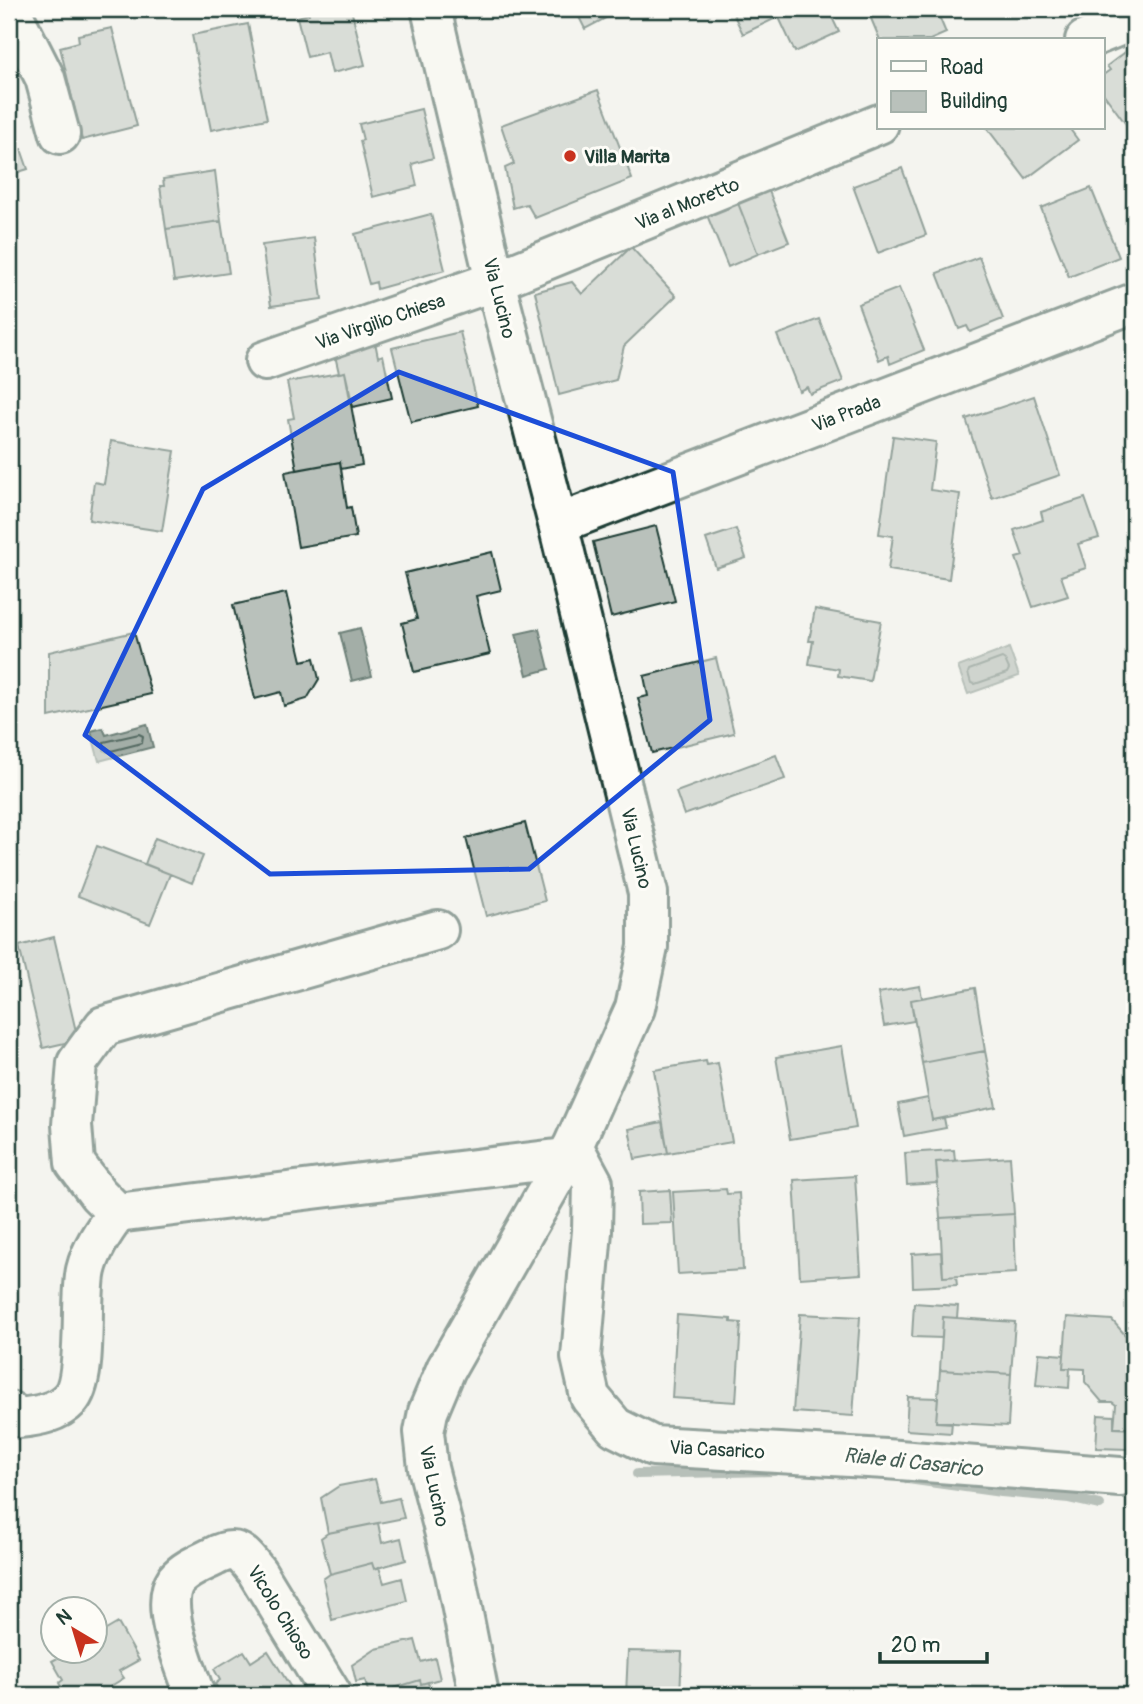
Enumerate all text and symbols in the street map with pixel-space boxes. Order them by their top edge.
legend [877,38,1104,130]
text: Road [940,54,984,81]
text: Building [940,88,1007,115]
place label: Villa Marita [584,145,670,169]
marker: Villa Marita [562,148,578,164]
street label: Via al Moretto [632,172,743,236]
street label: Via Lucino [477,255,521,341]
street label: Via Virgilio Chiesa [312,289,448,355]
street label: Via Prada [809,390,884,438]
street label: Via Lucino [615,805,657,891]
street label: Via Casarico [669,1436,765,1464]
water label: Riale di Casarico [842,1442,985,1483]
street label: Via Lucino [414,1444,454,1529]
street label: Vicolo Chioso [242,1561,319,1664]
north arrow [38,1596,108,1666]
text: N [52,1604,77,1631]
scale bar [880,1620,987,1664]
text: 20 m [891,1632,940,1659]

